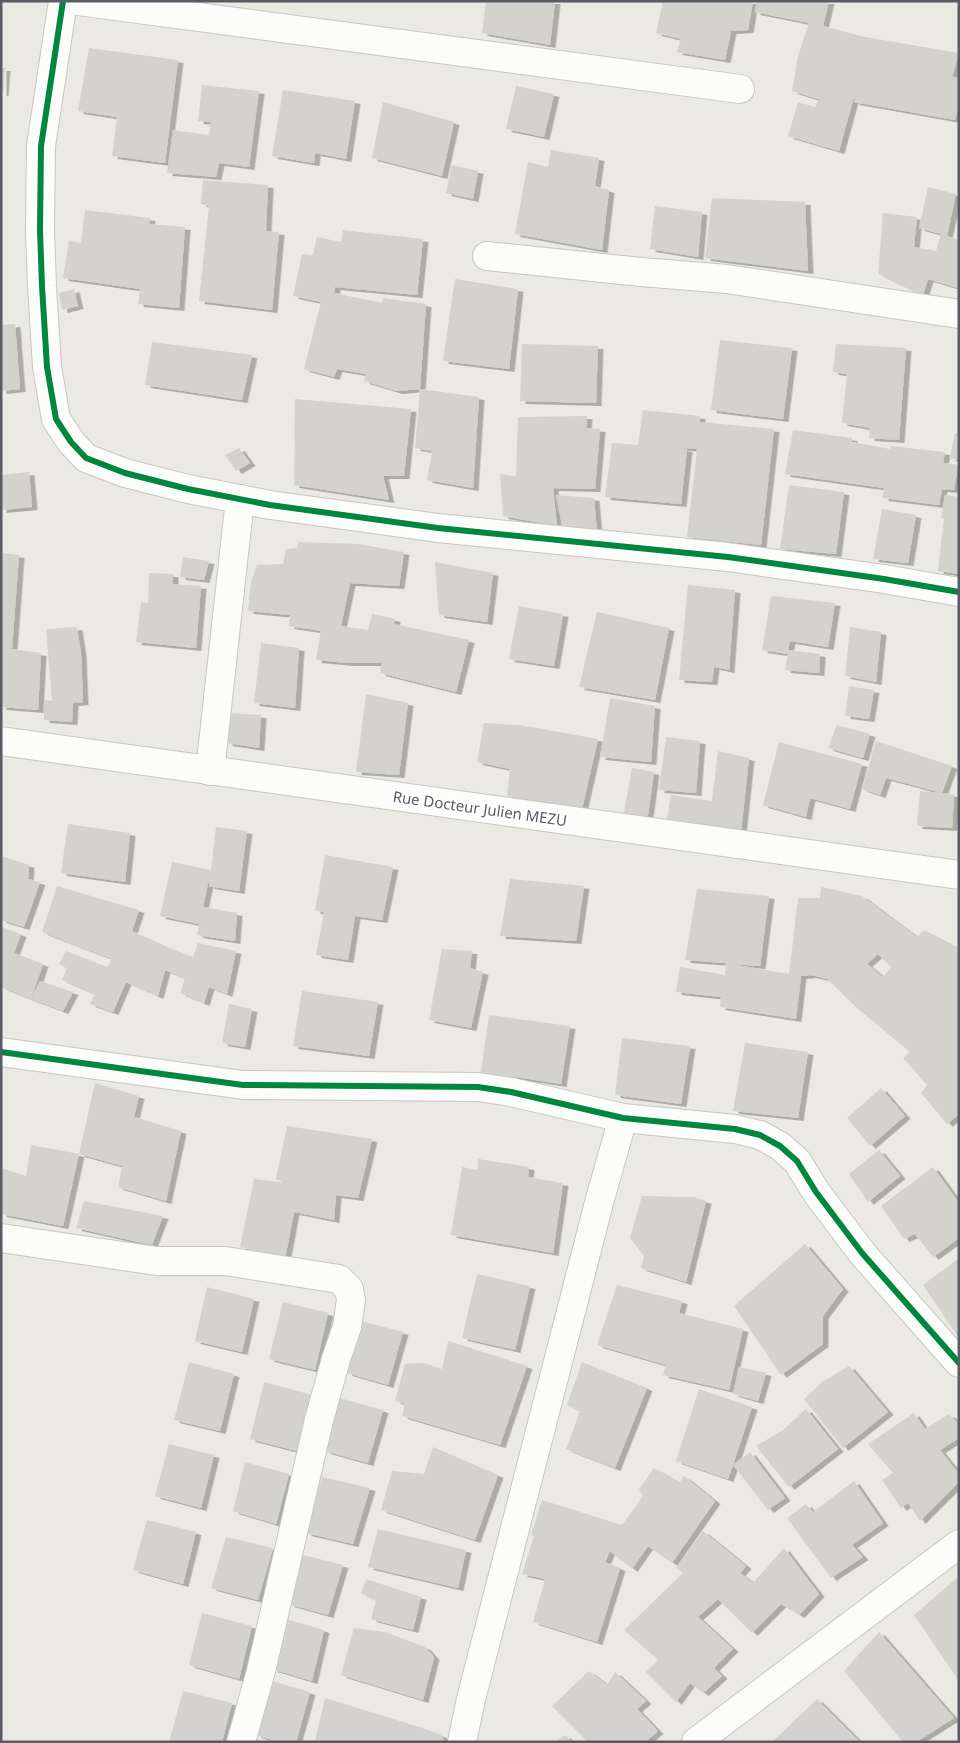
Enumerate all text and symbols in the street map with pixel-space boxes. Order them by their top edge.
street label: Rue Docteur Julien MEZU [392,786,568,830]

